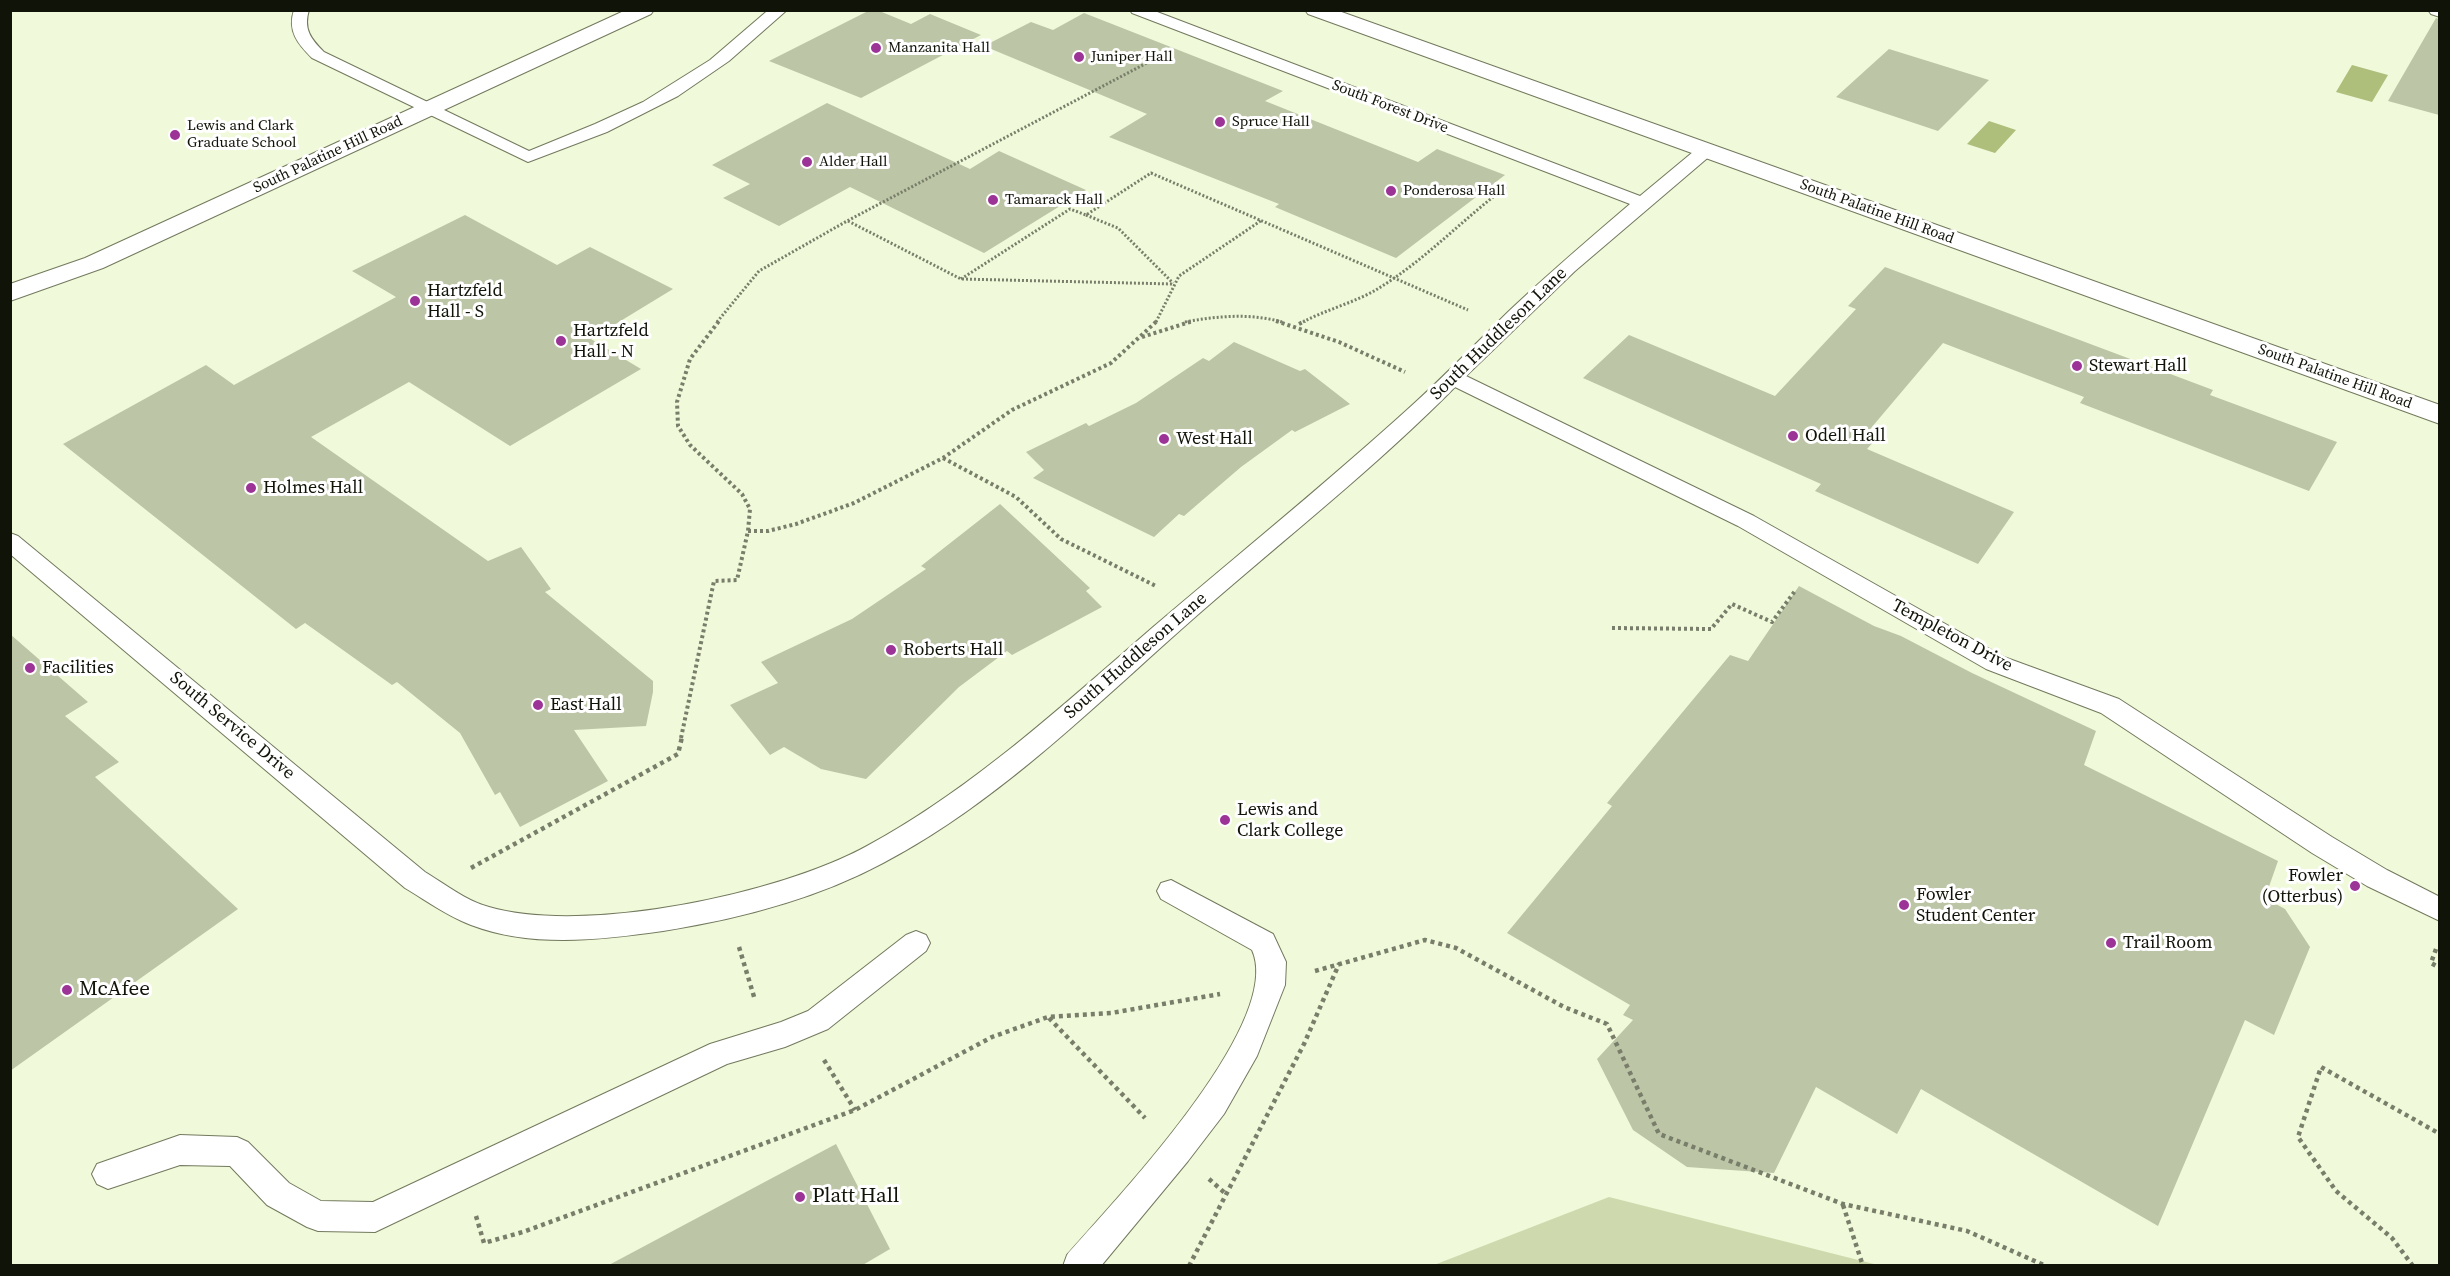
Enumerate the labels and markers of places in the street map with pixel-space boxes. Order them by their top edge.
place label: Manzanita Hall [888,39,990,57]
marker: Manzanita Hall [869,41,883,55]
place label: Juniper Hall [1091,48,1173,66]
marker: Juniper Hall [1072,50,1086,64]
place label: Spruce Hall [1232,113,1310,131]
marker: Spruce Hall [1213,115,1227,129]
place label: Lewis and Clark Graduate School [187,117,296,152]
marker: Lewis and Clark Graduate School [168,128,182,142]
place label: Alder Hall [819,153,888,171]
marker: Alder Hall [800,155,814,169]
place label: Ponderosa Hall [1403,182,1505,200]
marker: Ponderosa Hall [1384,184,1398,198]
place label: Tamarack Hall [1005,191,1103,209]
marker: Tamarack Hall [986,193,1000,207]
place label: Hartzfeld Hall - S [427,280,503,322]
marker: Hartzfeld Hall - S [408,294,422,308]
place label: Hartzfeld Hall - N [573,320,649,362]
marker: Hartzfeld Hall - N [554,334,568,348]
place label: Stewart Hall [2089,355,2187,377]
marker: Stewart Hall [2070,359,2084,373]
place label: Odell Hall [1805,425,1886,447]
place label: West Hall [1176,428,1253,450]
marker: Odell Hall [1786,429,1800,443]
marker: West Hall [1157,432,1171,446]
place label: Holmes Hall [263,477,363,499]
marker: Holmes Hall [244,481,258,495]
place label: Roberts Hall [903,639,1003,661]
marker: Roberts Hall [884,643,898,657]
place label: Facilities [42,657,114,679]
marker: Facilities [23,661,37,675]
place label: East Hall [550,694,622,716]
marker: East Hall [531,698,545,712]
place label: Lewis and Clark College [1237,799,1343,842]
marker: Lewis and Clark College [1218,813,1232,827]
place label: Fowler (Otterbus) [2262,865,2343,908]
marker: Fowler (Otterbus) [2348,879,2362,893]
place label: Fowler Student Center [1916,884,2035,926]
marker: Fowler Student Center [1897,898,1911,912]
place label: Trail Room [2123,932,2212,954]
marker: Trail Room [2104,936,2118,950]
place label: McAfee [79,977,150,1003]
marker: McAfee [60,983,74,997]
place label: Platt Hall [812,1184,899,1210]
marker: Platt Hall [793,1190,807,1204]

